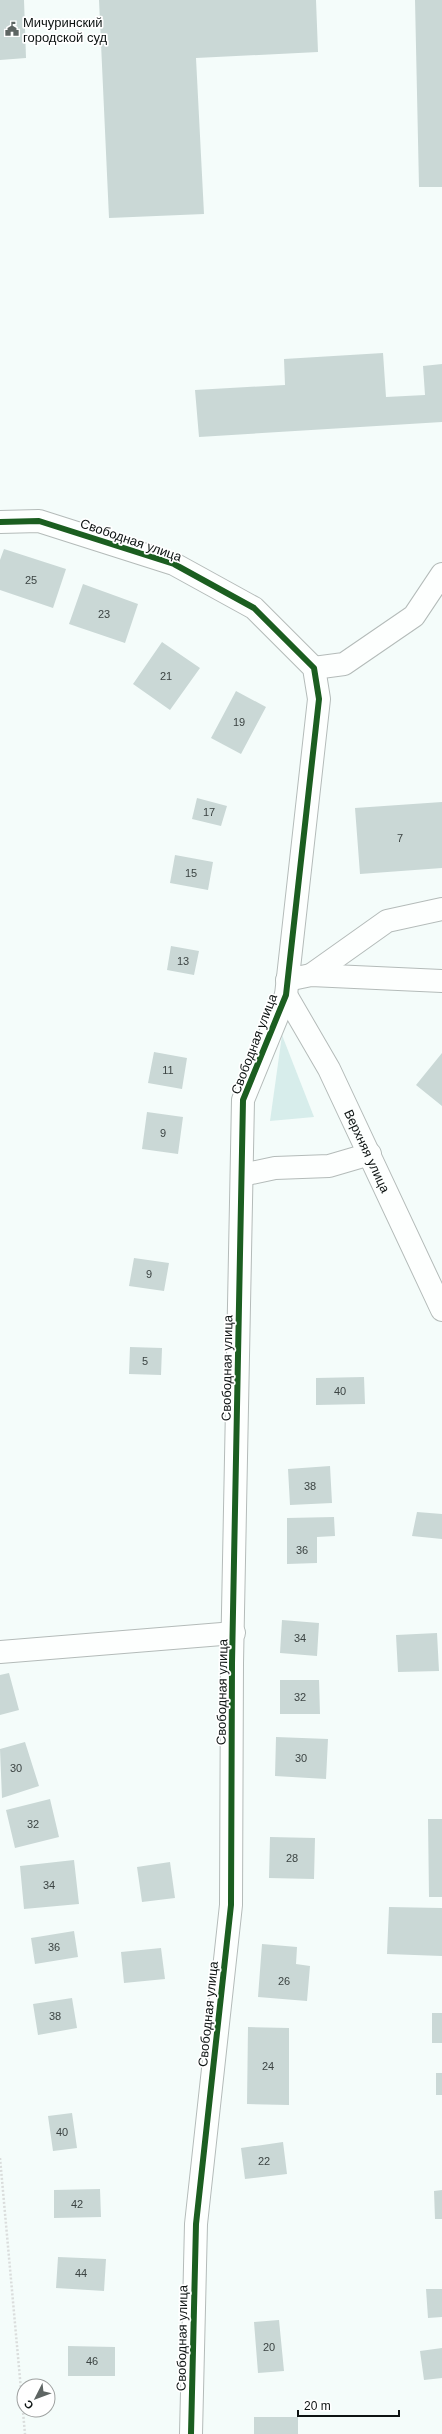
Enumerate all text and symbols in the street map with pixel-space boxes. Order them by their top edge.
place label: Мичуринский городской суд [23,15,107,45]
public building icon: Мичуринский городской суд [4,21,20,37]
street label: Свободная улица [78,516,184,565]
house number: 25 [25,574,37,586]
house number: 23 [98,608,110,620]
house number: 21 [160,670,172,682]
house number: 19 [233,716,245,728]
house number: 17 [203,806,215,818]
house number: 7 [397,832,403,844]
house number: 15 [185,867,197,879]
house number: 13 [177,955,189,967]
street label: Свободная улица [228,991,280,1096]
house number: 11 [162,1064,174,1076]
street label: Верхняя улица [341,1107,394,1196]
house number: 9 [160,1127,166,1139]
house number: 9 [146,1268,152,1280]
street label: Свободная улица [219,1314,235,1421]
house number: 5 [142,1355,148,1367]
house number: 40 [334,1385,346,1397]
house number: 38 [304,1480,316,1492]
house number: 36 [296,1544,308,1556]
house number: 34 [294,1632,306,1644]
street label: Свободная улица [214,1638,230,1745]
house number: 32 [294,1691,306,1703]
house number: 30 [295,1752,307,1764]
house number: 30 [10,1762,22,1774]
house number: 32 [27,1818,39,1830]
house number: 28 [286,1852,298,1864]
house number: 34 [43,1879,55,1891]
house number: 36 [48,1941,60,1953]
street label: Свободная улица [195,1960,221,2068]
house number: 26 [278,1975,290,1987]
house number: 38 [49,2010,61,2022]
house number: 24 [262,2060,274,2072]
house number: 40 [56,2126,68,2138]
house number: 22 [258,2155,270,2167]
house number: 42 [71,2198,83,2210]
house number: 44 [75,2267,87,2279]
street label: Свободная улица [174,2284,190,2391]
house number: 20 [263,2341,275,2353]
house number: 46 [86,2355,98,2367]
north arrow [16,2378,56,2418]
scale bar [298,2392,399,2418]
text: С [21,2398,36,2412]
text: 20 m [304,2399,331,2413]

